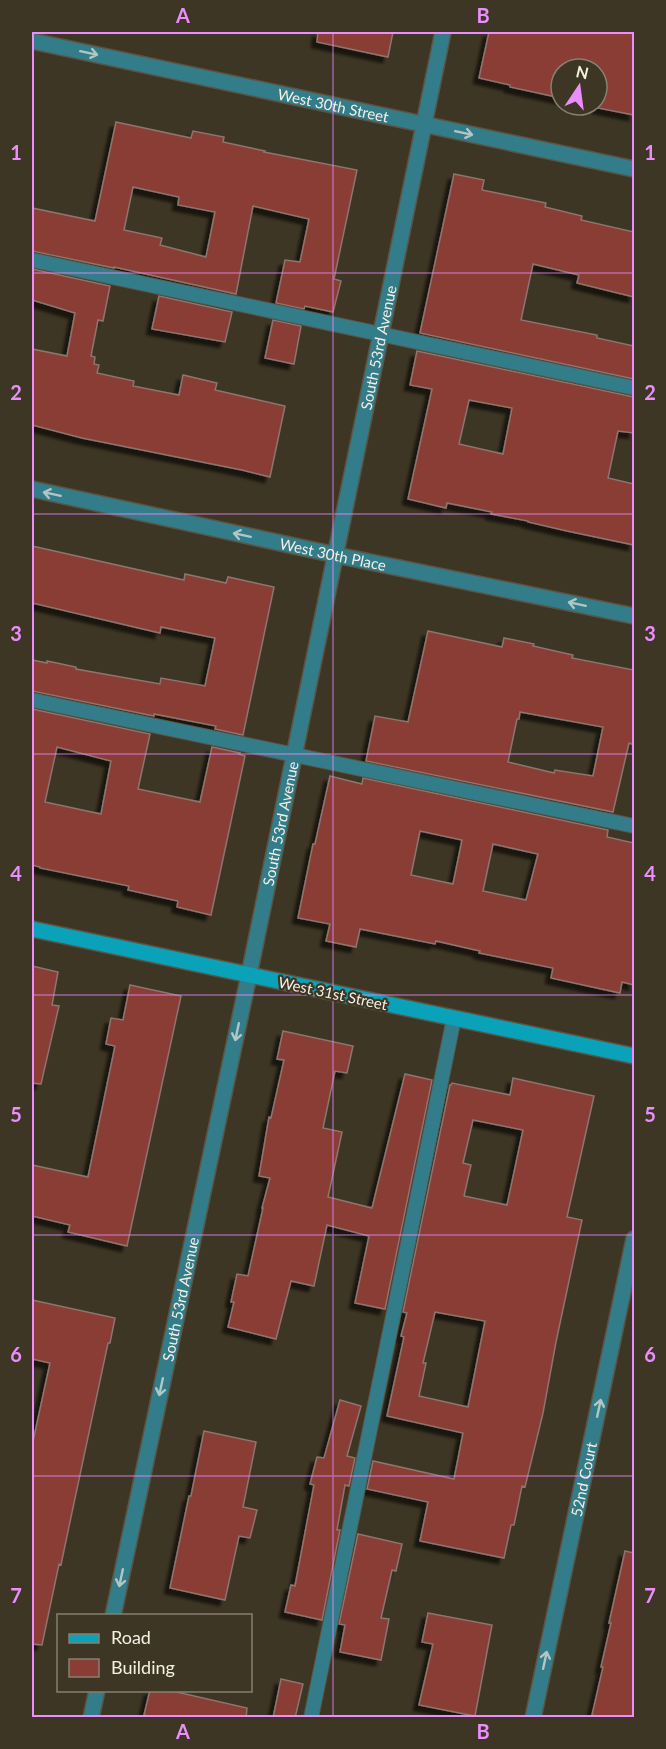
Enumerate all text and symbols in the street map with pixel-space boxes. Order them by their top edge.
text: A [175,3,190,27]
text: B [476,3,490,27]
one-way arrow [79,48,98,60]
north arrow [549,57,609,117]
text: N [574,61,591,83]
street label: West 30th Street [276,85,391,126]
one-way arrow [454,128,474,139]
text: 1 [10,140,22,164]
text: 1 [644,140,656,164]
street label: South 53rd Avenue [357,284,400,411]
text: 2 [10,380,22,404]
text: 2 [644,380,656,404]
one-way arrow [42,488,62,499]
one-way arrow [233,529,253,540]
street label: West 30th Place [278,534,388,574]
one-way arrow [568,598,587,610]
text: 3 [10,621,22,645]
text: 3 [644,621,656,645]
street label: South 53rd Avenue [259,760,302,887]
text: 4 [10,861,22,885]
text: 4 [644,861,656,885]
street label: West 31st Street [277,973,390,1013]
one-way arrow [231,1022,242,1041]
text: 5 [10,1102,22,1126]
text: 5 [644,1102,656,1126]
street label: South 53rd Avenue [158,1235,202,1363]
text: 6 [10,1342,22,1366]
text: 6 [644,1342,656,1366]
one-way arrow [155,1377,167,1396]
one-way arrow [593,1399,605,1418]
street label: 52nd Court [567,1440,600,1518]
one-way arrow [114,1568,126,1587]
text: 7 [10,1583,22,1607]
text: 7 [644,1583,656,1607]
legend [57,1614,252,1692]
text: Road [111,1626,151,1648]
one-way arrow [540,1651,551,1671]
text: Building [111,1656,175,1678]
text: A [175,1719,190,1743]
text: B [476,1719,490,1743]

